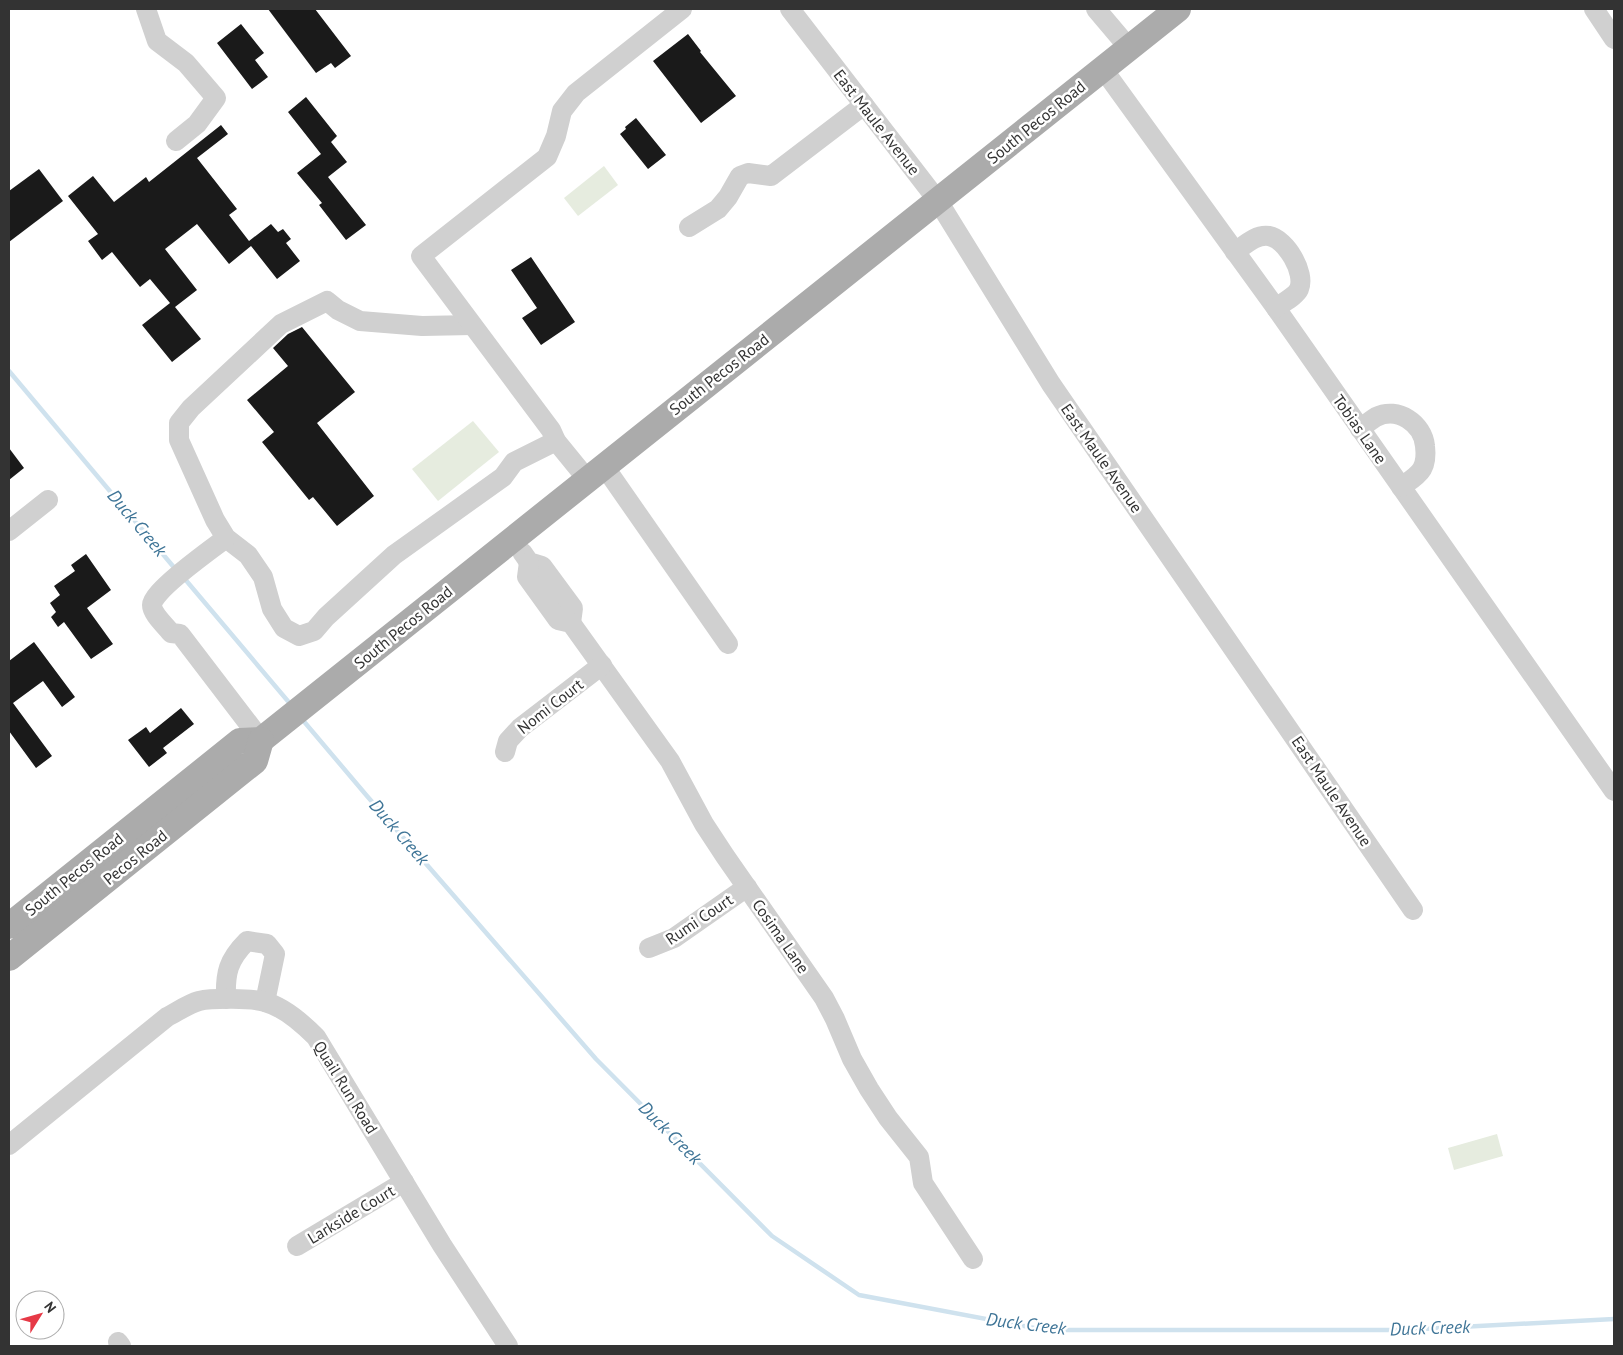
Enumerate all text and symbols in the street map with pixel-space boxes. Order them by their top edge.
street label: East Maule Avenue [830,65,924,179]
street label: South Pecos Road [983,76,1089,168]
street label: South Pecos Road [665,329,773,419]
street label: Tobias Lane [1329,390,1391,468]
street label: East Maule Avenue [1057,400,1147,516]
water label: Duck Creek [103,485,173,562]
street label: South Pecos Road [350,581,456,673]
street label: Nomi Court [513,674,587,738]
street label: East Maule Avenue [1288,732,1376,850]
water label: Duck Creek [364,794,435,870]
street label: Pecos Road [99,825,171,889]
street label: South Pecos Road [21,828,127,920]
street label: Rumi Court [662,889,737,949]
street label: Cosima Lane [748,895,814,977]
street label: Quail Run Road [310,1037,382,1137]
water label: Duck Creek [634,1096,708,1170]
street label: Larkside Court [304,1180,399,1248]
north arrow [15,1290,65,1340]
text: N [40,1298,60,1316]
water label: Duck Creek [985,1307,1068,1340]
water label: Duck Creek [1389,1315,1471,1340]

